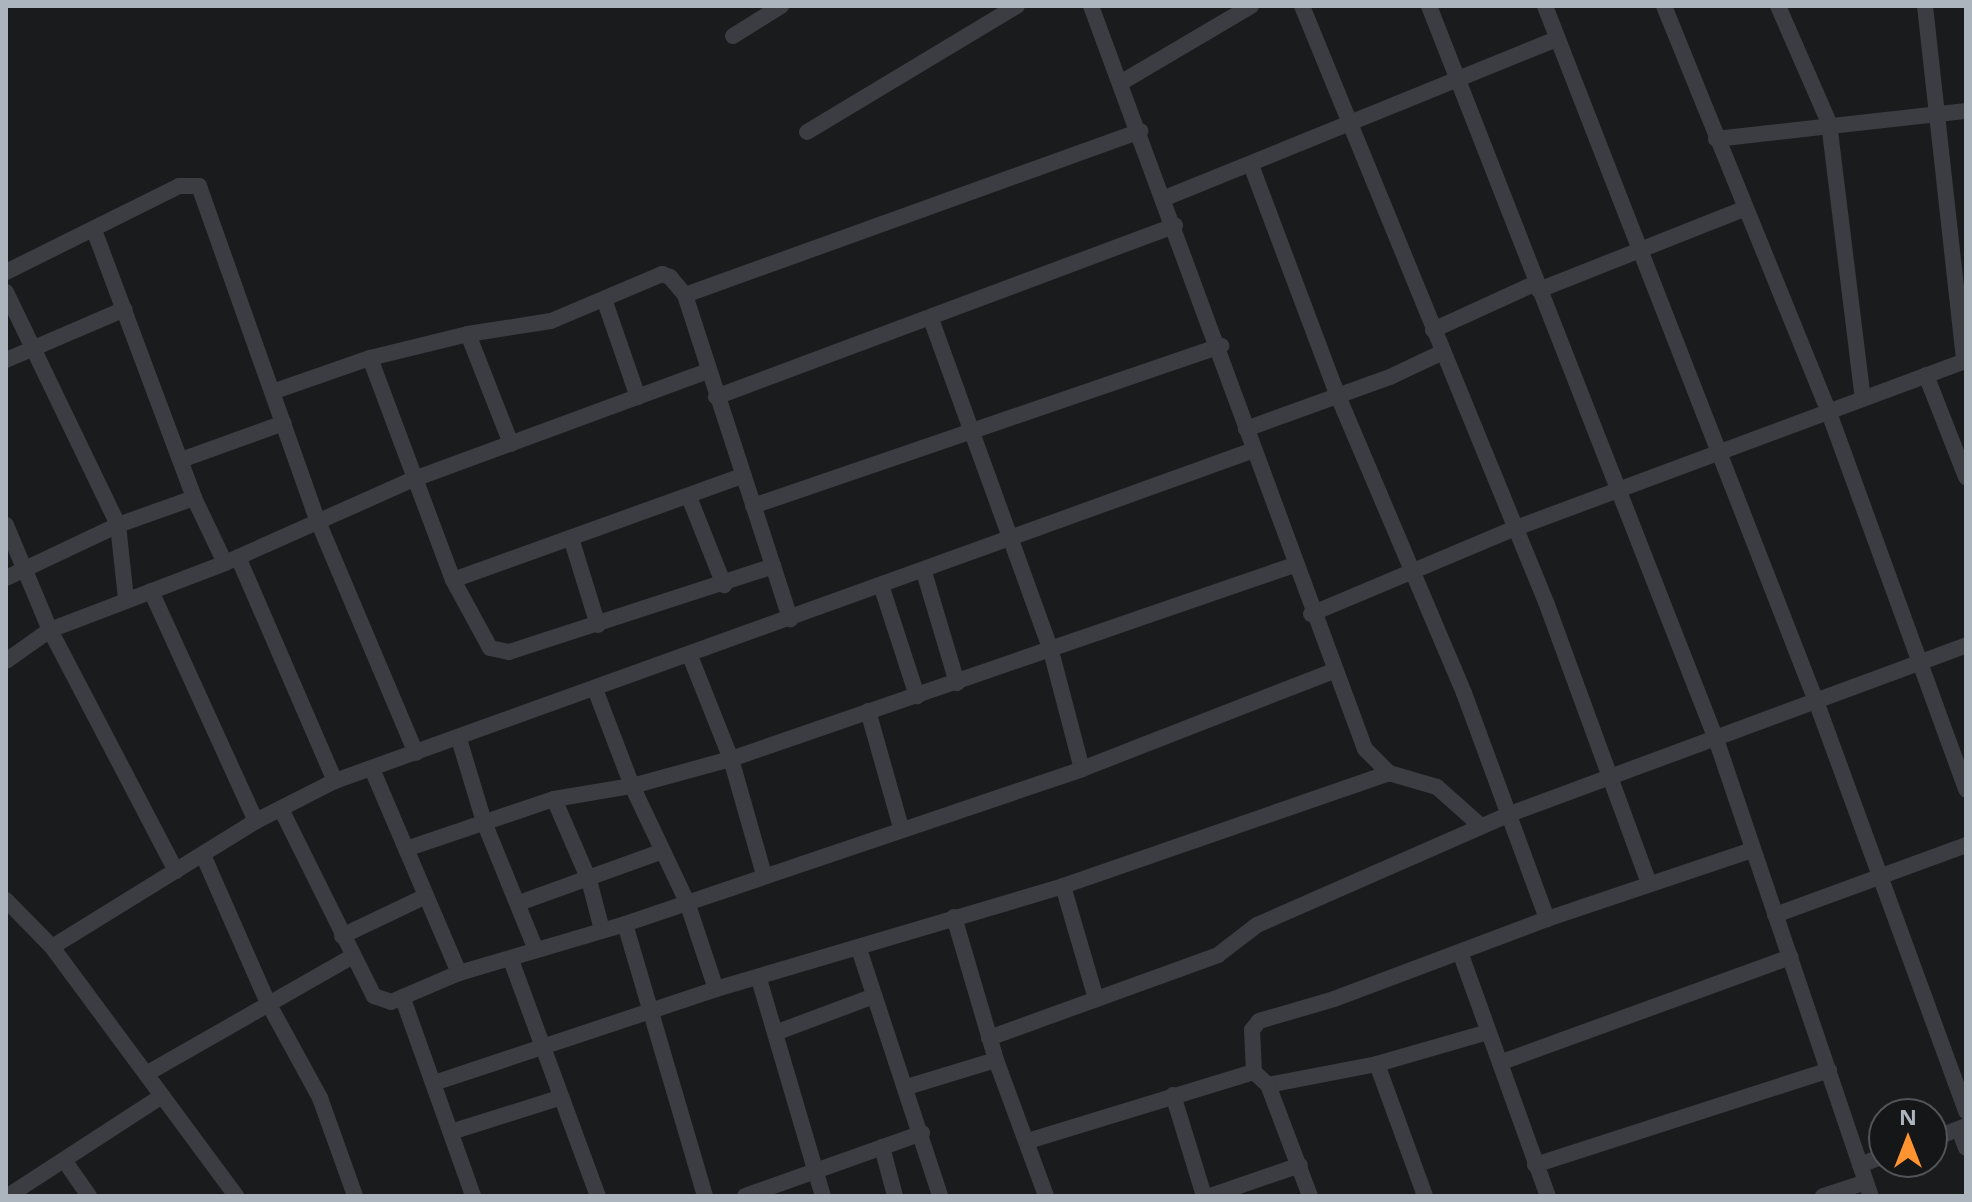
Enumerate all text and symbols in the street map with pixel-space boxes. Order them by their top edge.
north arrow [1868,1098,1948,1178]
text: N [1899,1101,1917,1131]

